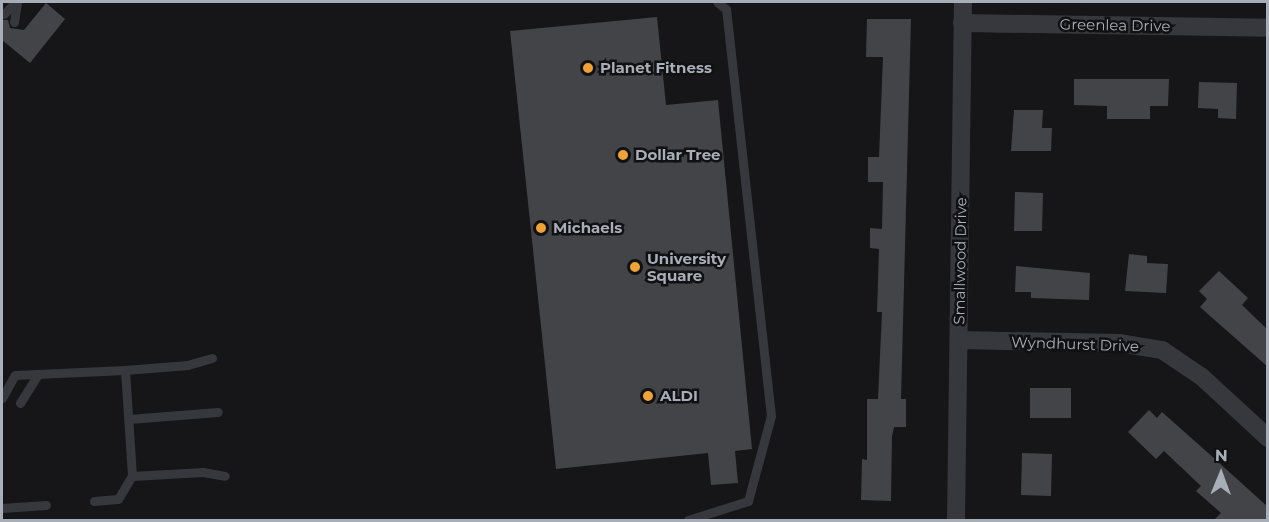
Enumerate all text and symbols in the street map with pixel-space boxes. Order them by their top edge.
street label: Greenlea Drive [1060,15,1170,35]
place label: Planet Fitness [600,59,712,77]
marker: Planet Fitness [581,61,595,75]
place label: Dollar Tree [635,146,721,164]
marker: Dollar Tree [616,148,630,162]
street label: Smallwood Drive [950,197,970,325]
place label: Michaels [553,219,622,237]
marker: Michaels [534,221,548,235]
place label: University Square [647,249,726,284]
marker: University Square [628,260,642,274]
street label: Wyndhurst Drive [1011,333,1139,355]
place label: ALDI [660,387,698,405]
marker: ALDI [641,389,655,403]
north arrow [1191,444,1251,504]
text: N [1215,446,1228,465]

